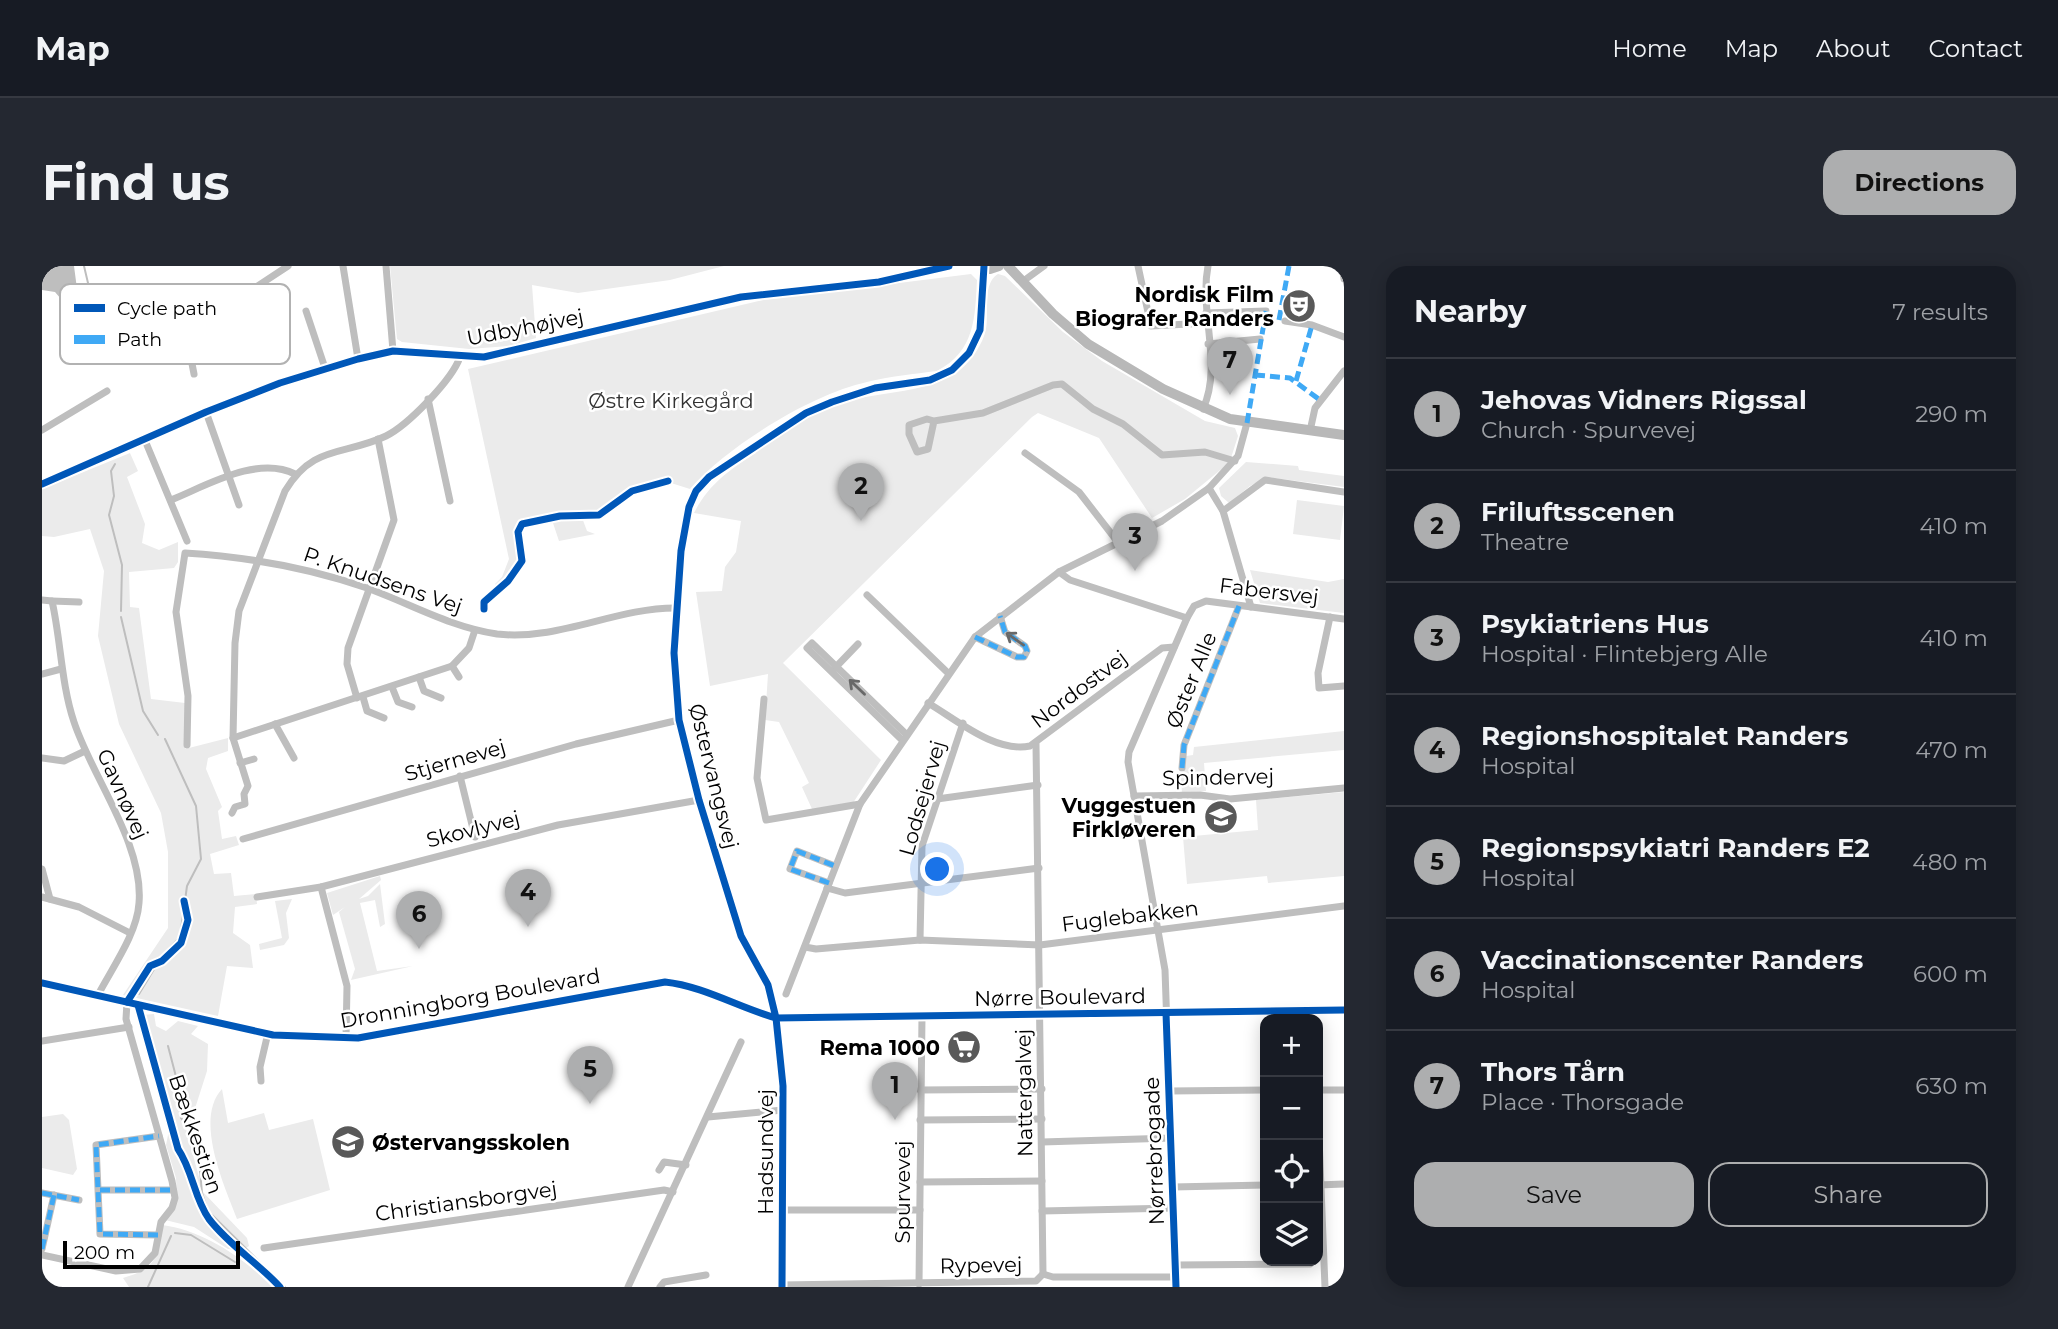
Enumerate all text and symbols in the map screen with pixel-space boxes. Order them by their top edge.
text: Map [35,28,110,68]
text: Home [1612,34,1687,63]
text: Map [1725,34,1778,63]
text: About [1816,34,1890,63]
text: Contact [1928,34,2023,63]
button: Directions [1823,150,2016,215]
text: Find us [42,153,230,212]
place label: Nordisk Film Biografer Randers [1075,282,1274,331]
legend [60,284,290,364]
theatre icon: Nordisk Film Biografer Randers [1280,287,1318,325]
text: Nearby [1414,293,1526,330]
text: Cycle path [117,297,217,320]
text: 7 results [1892,298,1988,326]
street label: Udbyhøjvej [464,303,586,351]
text: Path [117,328,162,351]
pin: 7 [1207,337,1253,395]
text: Jehovas Vidners Rigssal [1481,384,1807,416]
park label: Østre Kirkegård [588,388,754,413]
text: 1 [1432,400,1442,428]
text: 290 m [1915,400,1988,428]
text: Church · Spurvevej [1481,416,1696,444]
pin: 2 [838,463,884,521]
text: Friluftsscenen [1481,496,1675,528]
text: 2 [1430,512,1444,540]
text: 410 m [1919,512,1988,540]
pin: 3 [1112,513,1158,571]
text: Theatre [1481,528,1569,556]
street label: P. Knudsens Vej [300,541,466,619]
street label: Fabersvej [1218,573,1320,609]
text: Psykiatriens Hus [1481,608,1709,640]
text: 3 [1430,624,1444,652]
text: 410 m [1919,624,1988,652]
street label: Øster Alle [1160,628,1222,732]
one-way arrow [1006,632,1025,646]
text: Hospital · Flintebjerg Alle [1481,640,1768,668]
street label: Nordostvej [1026,645,1132,733]
one-way arrow [849,678,866,695]
street label: Østervangsvej [684,701,744,851]
text: Regionshospitalet Randers [1481,720,1848,752]
street label: Stjernevej [401,734,509,786]
text: 4 [1429,736,1445,764]
text: 470 m [1915,736,1988,764]
street label: Lodsejervej [894,737,950,859]
street label: Gavnøvej [92,745,154,843]
text: Hospital [1481,752,1576,780]
street label: Spindervej [1162,764,1274,790]
place label: Vuggestuen Firkløveren [1060,793,1196,842]
school or university icon: Vuggestuen Firkløveren [1202,798,1240,836]
street label: Skovlyvej [424,805,522,853]
text: Regionspsykiatri Randers E2 [1481,832,1870,864]
text: 5 [1430,848,1444,876]
text: 480 m [1912,848,1988,876]
your location [920,852,954,886]
text: Hospital [1481,864,1576,892]
pin: 4 [505,869,551,927]
pin: 6 [396,891,442,949]
street label: Fuglebakken [1060,895,1200,937]
text: Vaccinationscenter Randers [1481,944,1863,976]
text: 6 [1430,960,1444,988]
text: 600 m [1913,960,1988,988]
street label: Dronningborg Boulevard [338,963,602,1033]
text: Hospital [1481,976,1576,1004]
street label: Nørre Boulevard [974,983,1146,1011]
map controls [1260,1014,1323,1266]
button: + [1260,1014,1323,1077]
supermarket icon: Rema 1000 [945,1028,983,1066]
street label: Nattergalvej [1010,1029,1038,1157]
place label: Rema 1000 [819,1035,940,1060]
pin: 5 [567,1046,613,1104]
text: Thors Tårn [1481,1056,1625,1088]
pin: 1 [872,1062,918,1120]
street label: Bækkestien [164,1071,228,1197]
text: 7 [1430,1072,1444,1100]
text: 630 m [1915,1072,1988,1100]
street label: Nørrebrogade [1139,1076,1169,1226]
button: − [1260,1077,1323,1140]
text: Place · Thorsgade [1481,1088,1684,1116]
street label: Hadsundvej [753,1089,778,1215]
school or university icon: Østervangsskolen [329,1123,367,1161]
place label: Østervangsskolen [372,1130,570,1155]
button: locate [1260,1140,1323,1203]
street label: Spurvevej [890,1141,915,1243]
button: Save [1414,1162,1694,1227]
button: Share [1708,1162,1988,1227]
street label: Christiansborgvej [373,1176,559,1226]
button: layers [1260,1203,1323,1266]
scale bar [63,1238,240,1270]
text: 200 m [74,1241,135,1264]
street label: Rypevej [939,1252,1023,1278]

